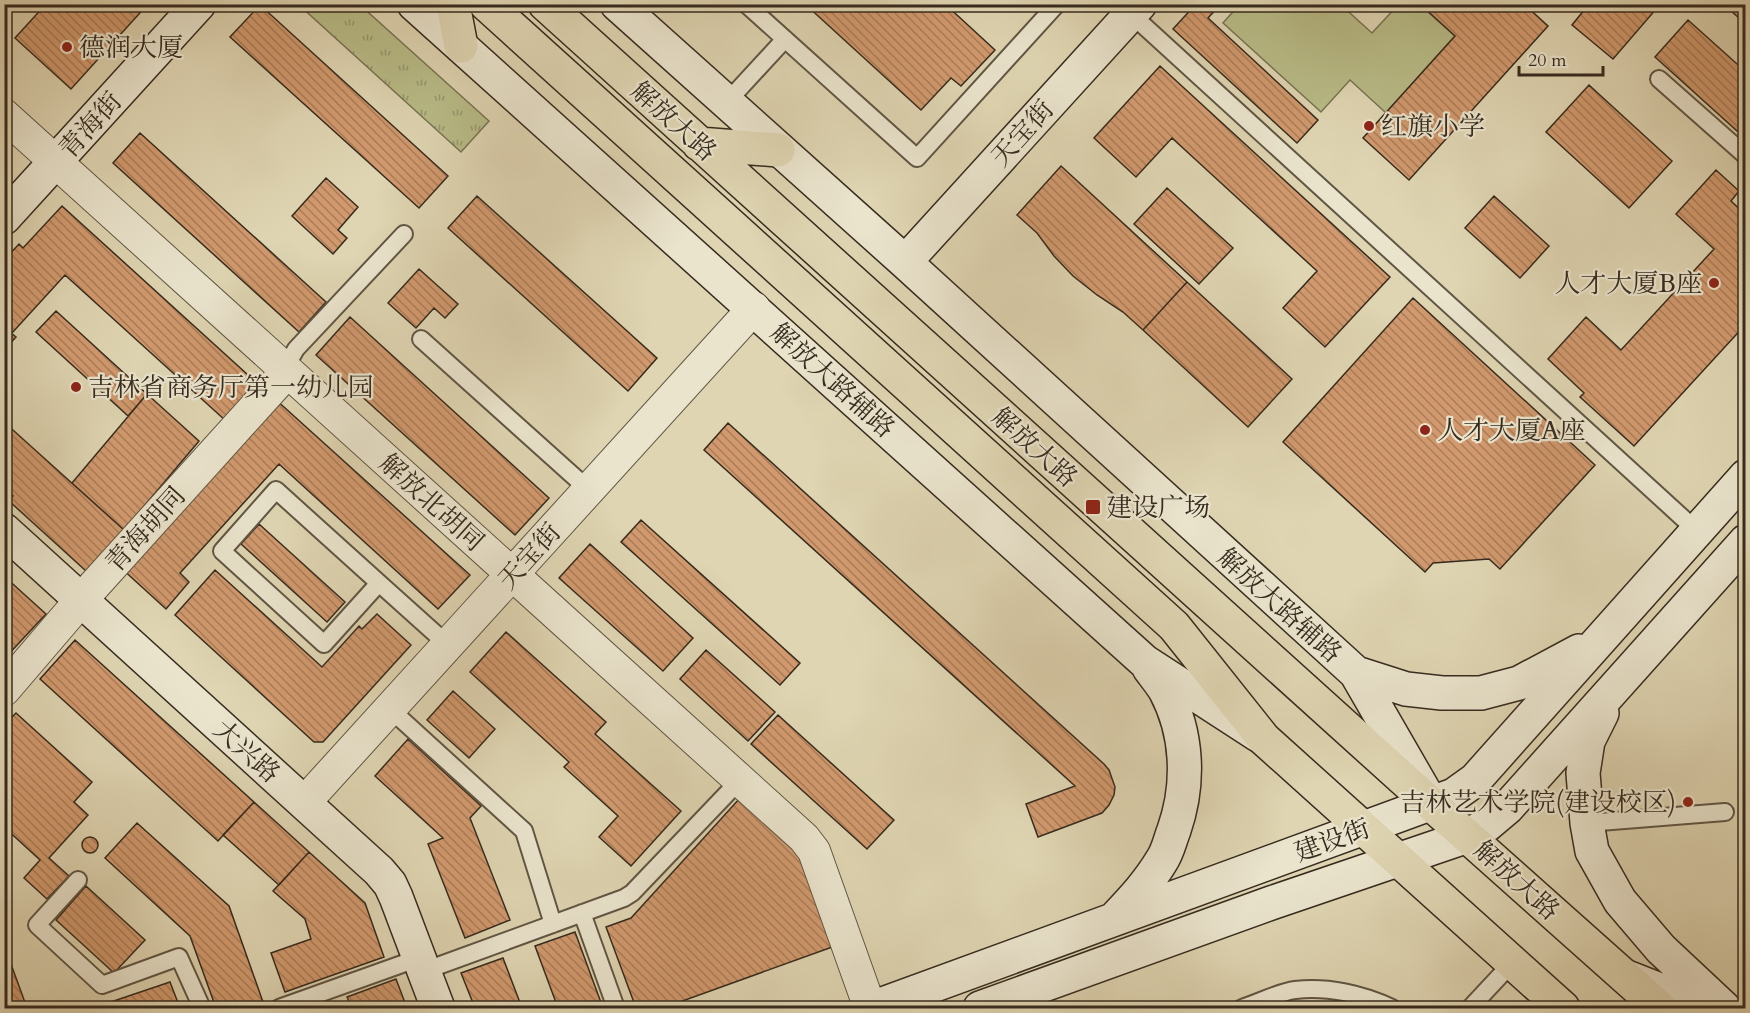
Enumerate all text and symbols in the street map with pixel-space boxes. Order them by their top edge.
place label: 德润大厦 [79,30,183,65]
scale bar [1519,39,1603,77]
marker: 德润大厦 [60,40,74,54]
text: 20 m [1528,48,1567,73]
street label: 解放大路 [623,74,724,169]
street label: 青海街 [51,85,129,166]
street label: 天宝街 [983,93,1061,174]
place label: 红旗小学 [1381,109,1485,144]
marker: 红旗小学 [1362,119,1376,133]
place label: 人才大厦B座 [1554,266,1702,301]
marker: 人才大厦B座 [1707,276,1721,290]
street label: 解放大路辅路 [763,315,902,446]
place label: 吉林省商务厅第一幼儿园 [88,370,374,405]
marker: 吉林省商务厅第一幼儿园 [69,380,83,394]
street label: 解放大路 [984,400,1085,495]
place label: 人才大厦A座 [1437,413,1586,448]
marker: 人才大厦A座 [1418,423,1432,437]
street label: 解放北胡同 [372,446,492,559]
street label: 青海胡同 [98,479,193,580]
place label: 建设广场 [1106,490,1210,525]
marker: 建设广场 [1084,498,1102,516]
street label: 天宝街 [490,516,568,597]
street label: 解放大路辅路 [1210,540,1349,671]
street label: 大兴路 [206,712,287,790]
place label: 吉林艺术学院(建设校区) [1399,785,1676,820]
marker: 吉林艺术学院(建设校区) [1681,795,1695,809]
street label: 建设街 [1290,811,1375,870]
street label: 解放大路 [1466,833,1567,928]

